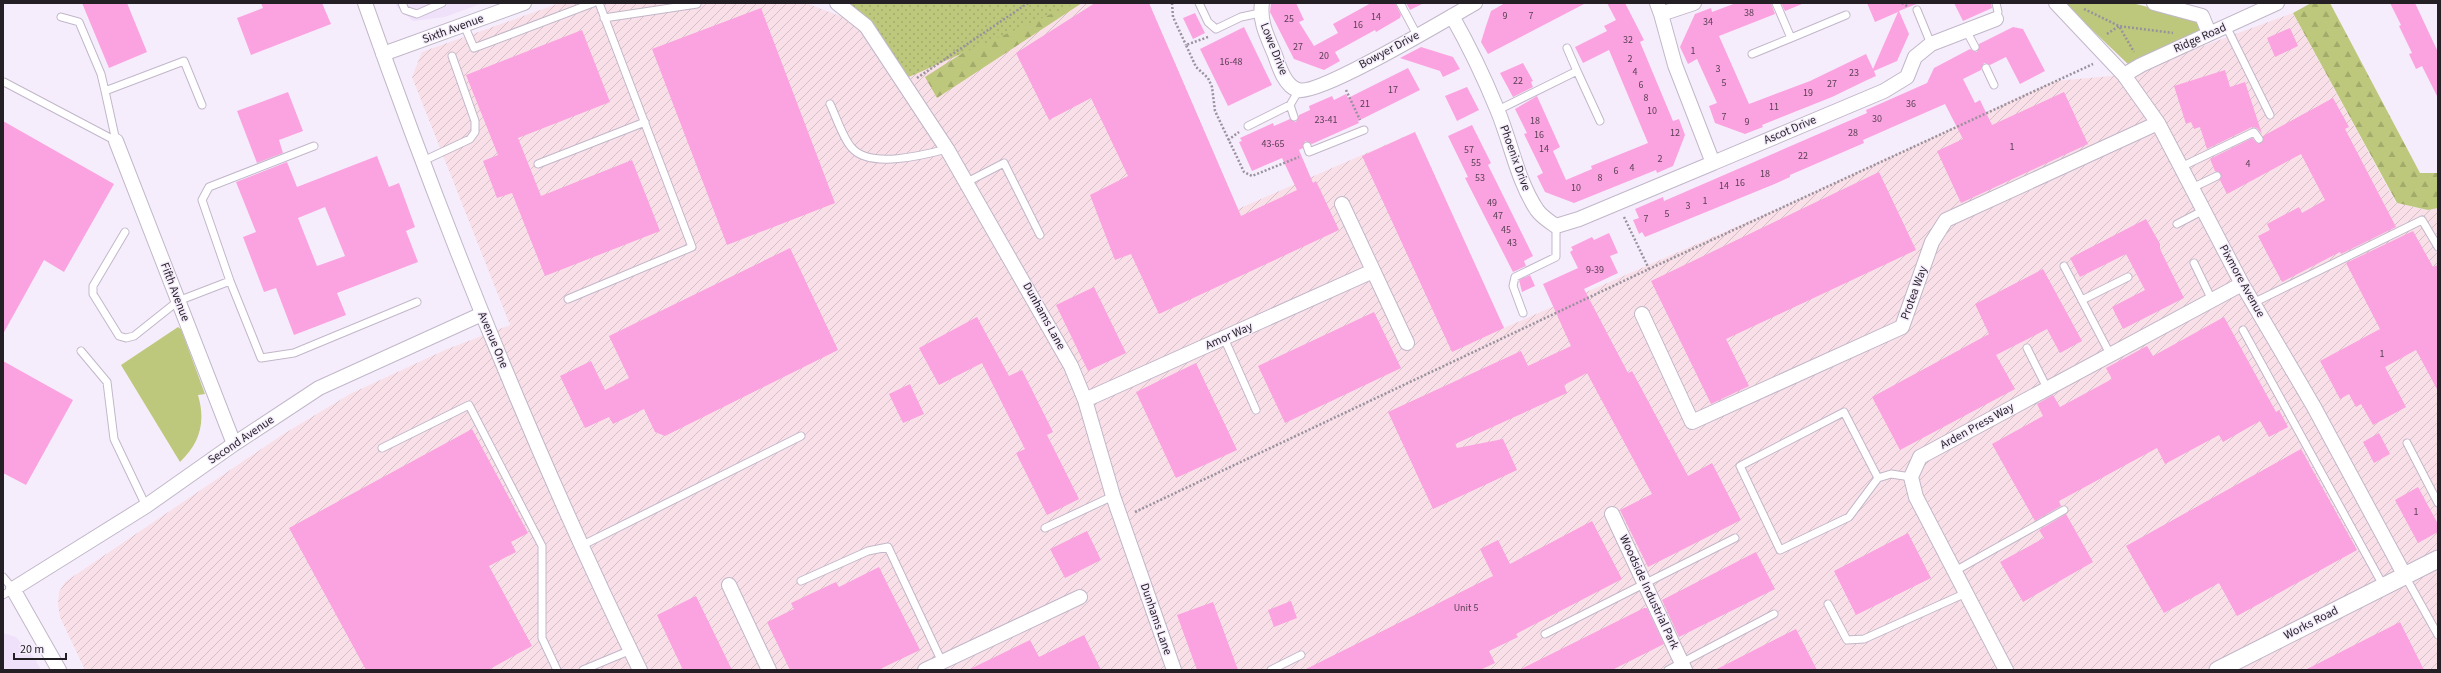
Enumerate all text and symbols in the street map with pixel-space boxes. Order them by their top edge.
house number: 38 [1744,6,1754,20]
house number: 9 [1503,9,1508,23]
house number: 7 [1529,9,1534,23]
street label: Sixth Avenue [420,10,486,48]
house number: 14 [1371,10,1381,24]
house number: 25 [1284,12,1294,26]
house number: 34 [1703,15,1713,29]
house number: 16 [1353,18,1363,32]
street label: Ridge Road [2171,19,2229,57]
street label: Lowe Drive [1256,20,1292,78]
street label: Bowyer Drive [1356,27,1422,73]
house number: 32 [1623,33,1633,47]
house number: 27 [1293,40,1303,54]
house number: 1 [1691,44,1696,58]
house number: 20 [1319,49,1329,63]
house number: 2 [1628,52,1633,66]
house number: 16-48 [1220,55,1243,69]
house number: 3 [1716,62,1721,76]
house number: 4 [1633,65,1638,79]
house number: 23 [1849,66,1859,80]
house number: 22 [1513,74,1523,88]
house number: 5 [1722,76,1727,90]
house number: 27 [1827,77,1837,91]
house number: 6 [1639,78,1644,92]
house number: 17 [1388,83,1398,97]
house number: 19 [1803,86,1813,100]
house number: 8 [1644,91,1649,105]
house number: 21 [1360,97,1370,111]
house number: 36 [1906,97,1916,111]
house number: 11 [1769,100,1779,114]
house number: 10 [1647,104,1657,118]
house number: 7 [1722,110,1727,124]
street label: Ascot Drive [1761,111,1819,149]
house number: 30 [1872,112,1882,126]
house number: 23-41 [1315,113,1338,127]
house number: 18 [1530,114,1540,128]
house number: 9 [1745,115,1750,129]
street label: Phoenix Drive [1495,123,1535,193]
house number: 12 [1670,126,1680,140]
house number: 28 [1848,126,1858,140]
house number: 16 [1534,128,1544,142]
house number: 43-65 [1262,137,1285,151]
house number: 1 [2010,140,2015,154]
house number: 14 [1539,142,1549,156]
house number: 57 [1464,143,1474,157]
house number: 22 [1798,149,1808,163]
house number: 2 [1658,152,1663,166]
house number: 55 [1471,156,1481,170]
house number: 4 [2246,157,2251,171]
house number: 4 [1630,161,1635,175]
house number: 6 [1614,164,1619,178]
house number: 18 [1760,167,1770,181]
house number: 53 [1475,171,1485,185]
house number: 8 [1598,171,1603,185]
house number: 16 [1735,176,1745,190]
house number: 14 [1719,179,1729,193]
house number: 10 [1571,181,1581,195]
house number: 1 [1703,194,1708,208]
house number: 49 [1487,196,1497,210]
house number: 3 [1686,199,1691,213]
house number: 5 [1665,207,1670,221]
house number: 47 [1493,209,1503,223]
house number: 7 [1644,212,1649,226]
house number: 45 [1501,223,1511,237]
house number: 43 [1507,236,1517,250]
street label: Pixmore Avenue [2215,241,2269,321]
street label: Fifth Avenue [156,260,194,324]
house number: 9-39 [1586,263,1604,277]
street label: Protea Way [1896,263,1932,322]
street label: Dunhams Lane [1018,279,1070,353]
street label: Avenue One [473,309,513,371]
street label: Amor Way [1203,318,1256,354]
house number: 1 [2380,347,2385,361]
street label: Arden Press Way [1937,398,2017,453]
street label: Second Avenue [204,411,278,468]
house number: 1 [2414,505,2419,519]
street label: Woodside Industrial Park [1615,532,1683,652]
street label: Dunhams Lane [1136,581,1176,657]
house number: Unit 5 [1454,601,1478,615]
street label: Works Road [2281,602,2341,644]
scale bar [14,635,66,661]
text: 20 m [20,641,44,658]

